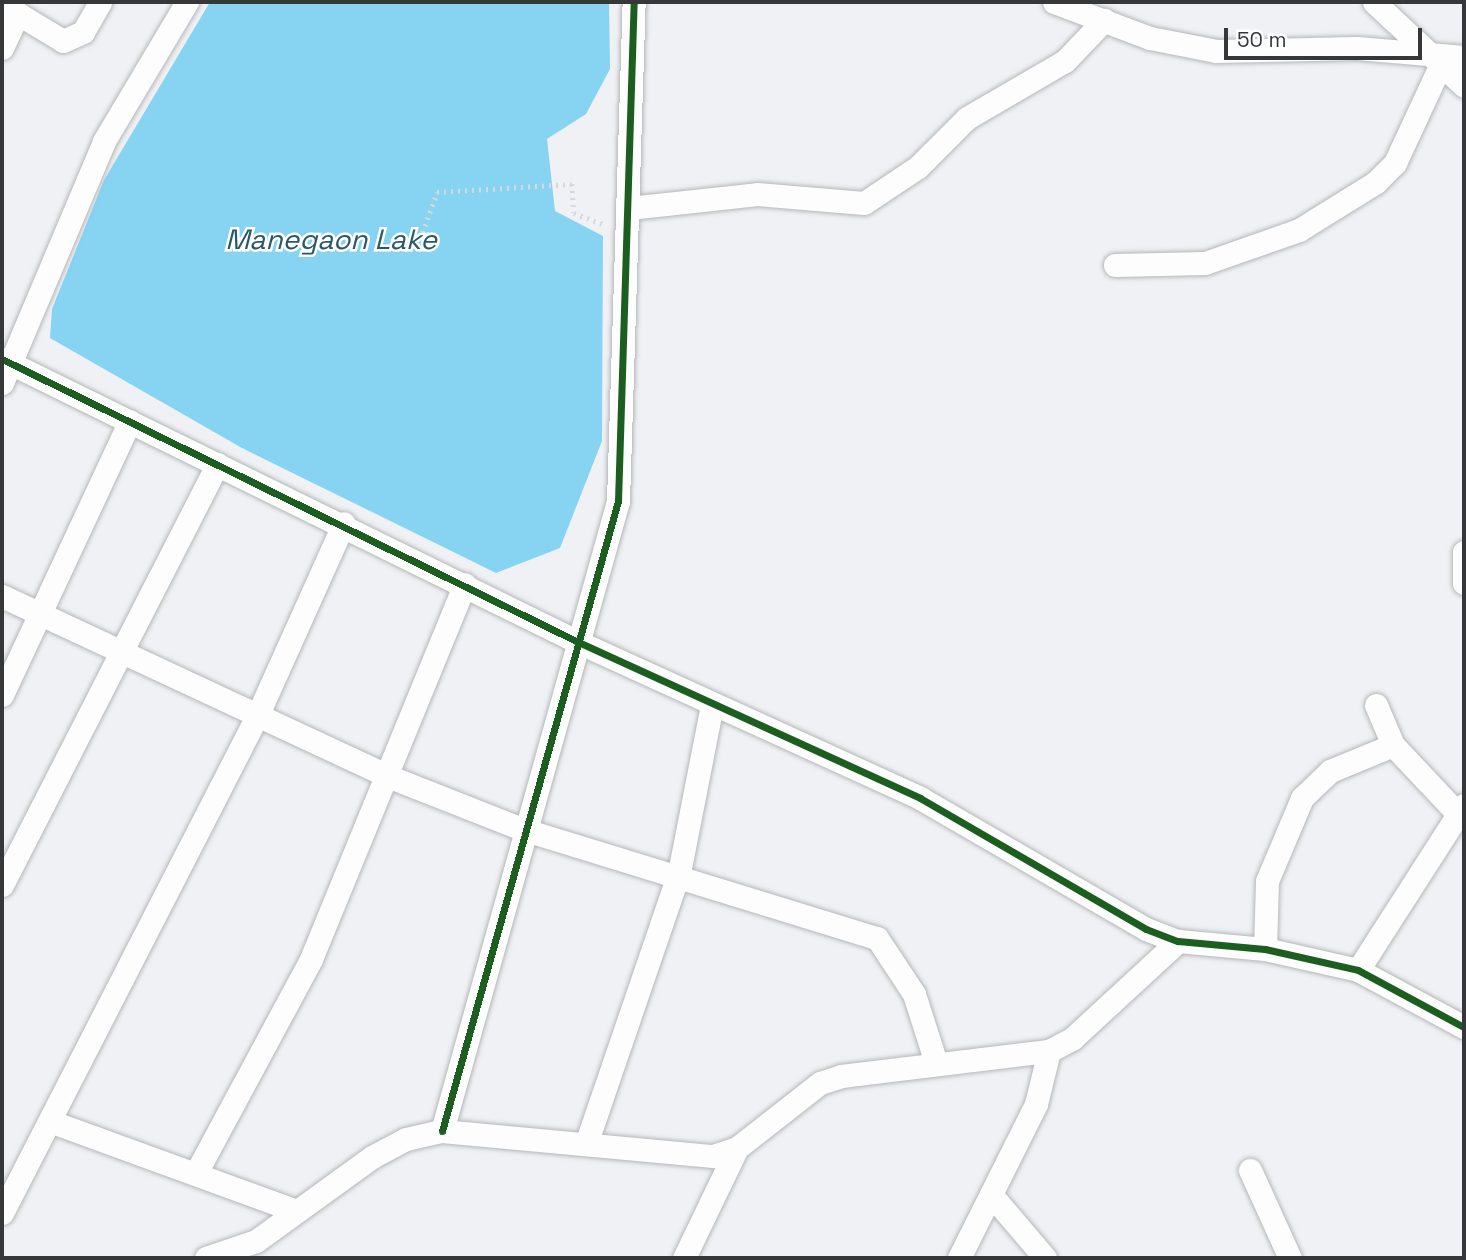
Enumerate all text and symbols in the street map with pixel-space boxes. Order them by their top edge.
scale bar [1228,14,1426,58]
text: 50 m [1237,26,1287,53]
water label: Manegaon Lake [225,222,437,256]

